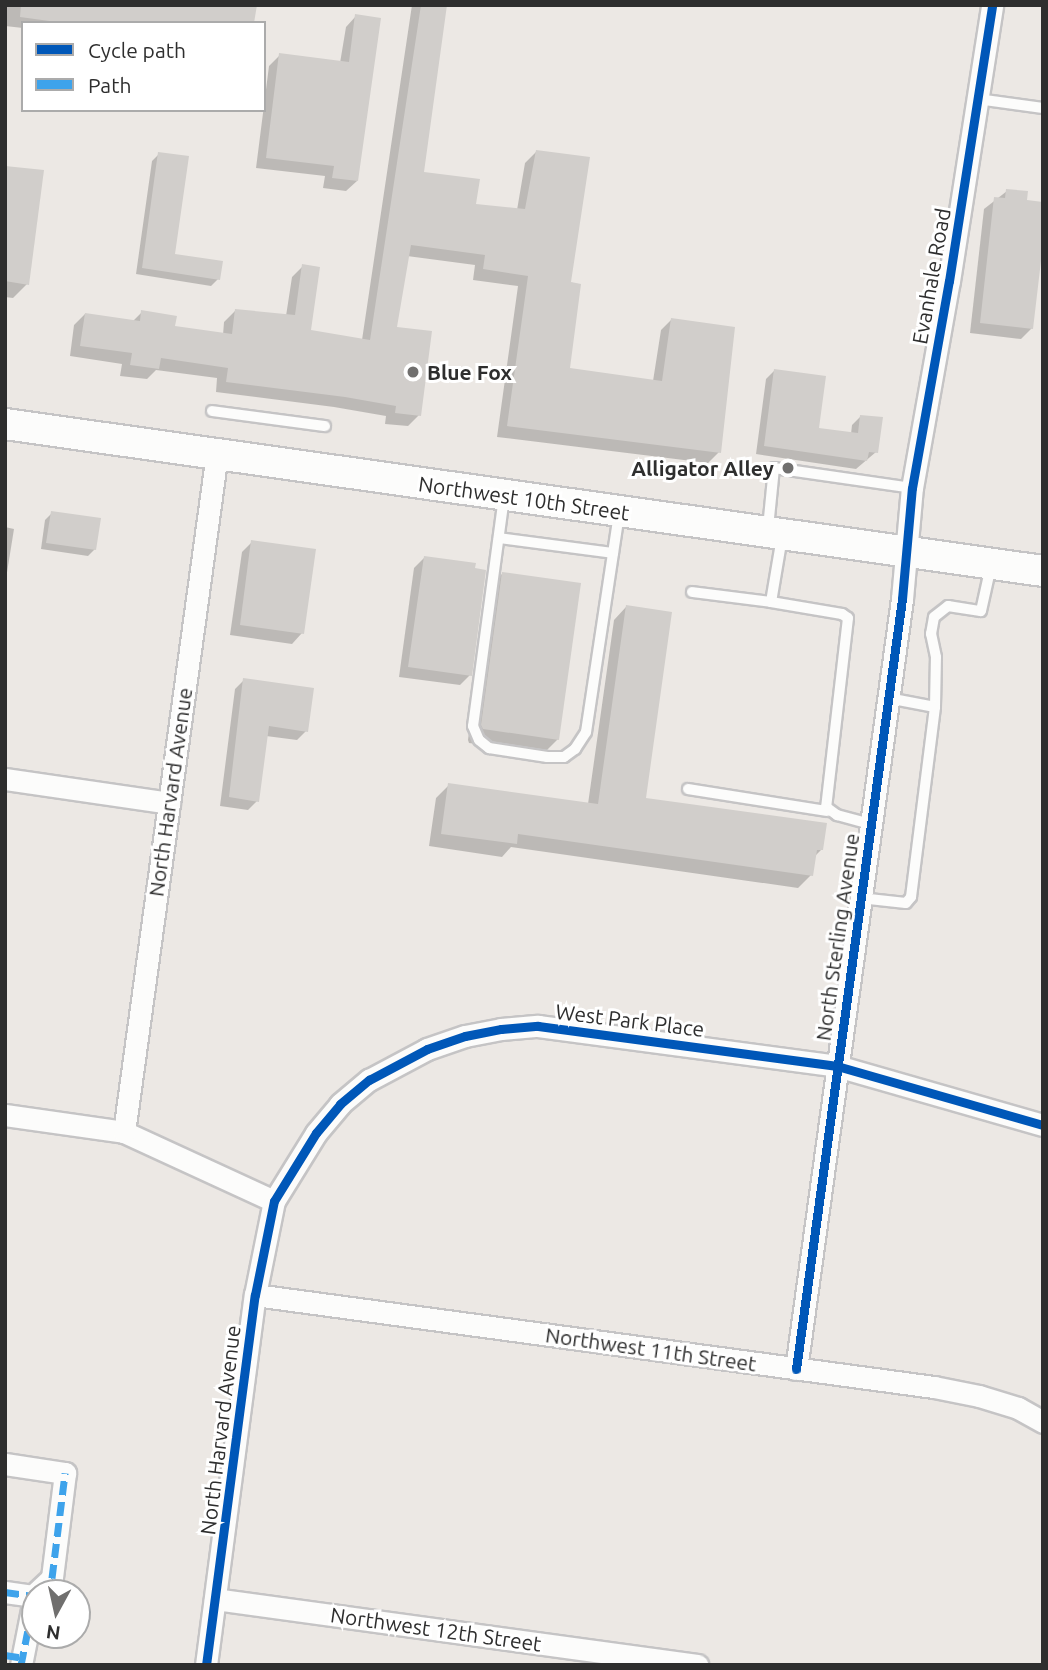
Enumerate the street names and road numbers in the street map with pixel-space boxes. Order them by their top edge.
street label: Evanhale Road [907,206,955,346]
street label: Northwest 10th Street [417,471,631,525]
street label: North Harvard Avenue [143,686,197,898]
street label: North Sterling Avenue [810,832,864,1042]
street label: West Park Place [554,998,706,1042]
street label: Northwest 11th Street [544,1322,758,1376]
street label: North Harvard Avenue [195,1324,245,1536]
street label: Northwest 12th Street [329,1602,543,1656]

